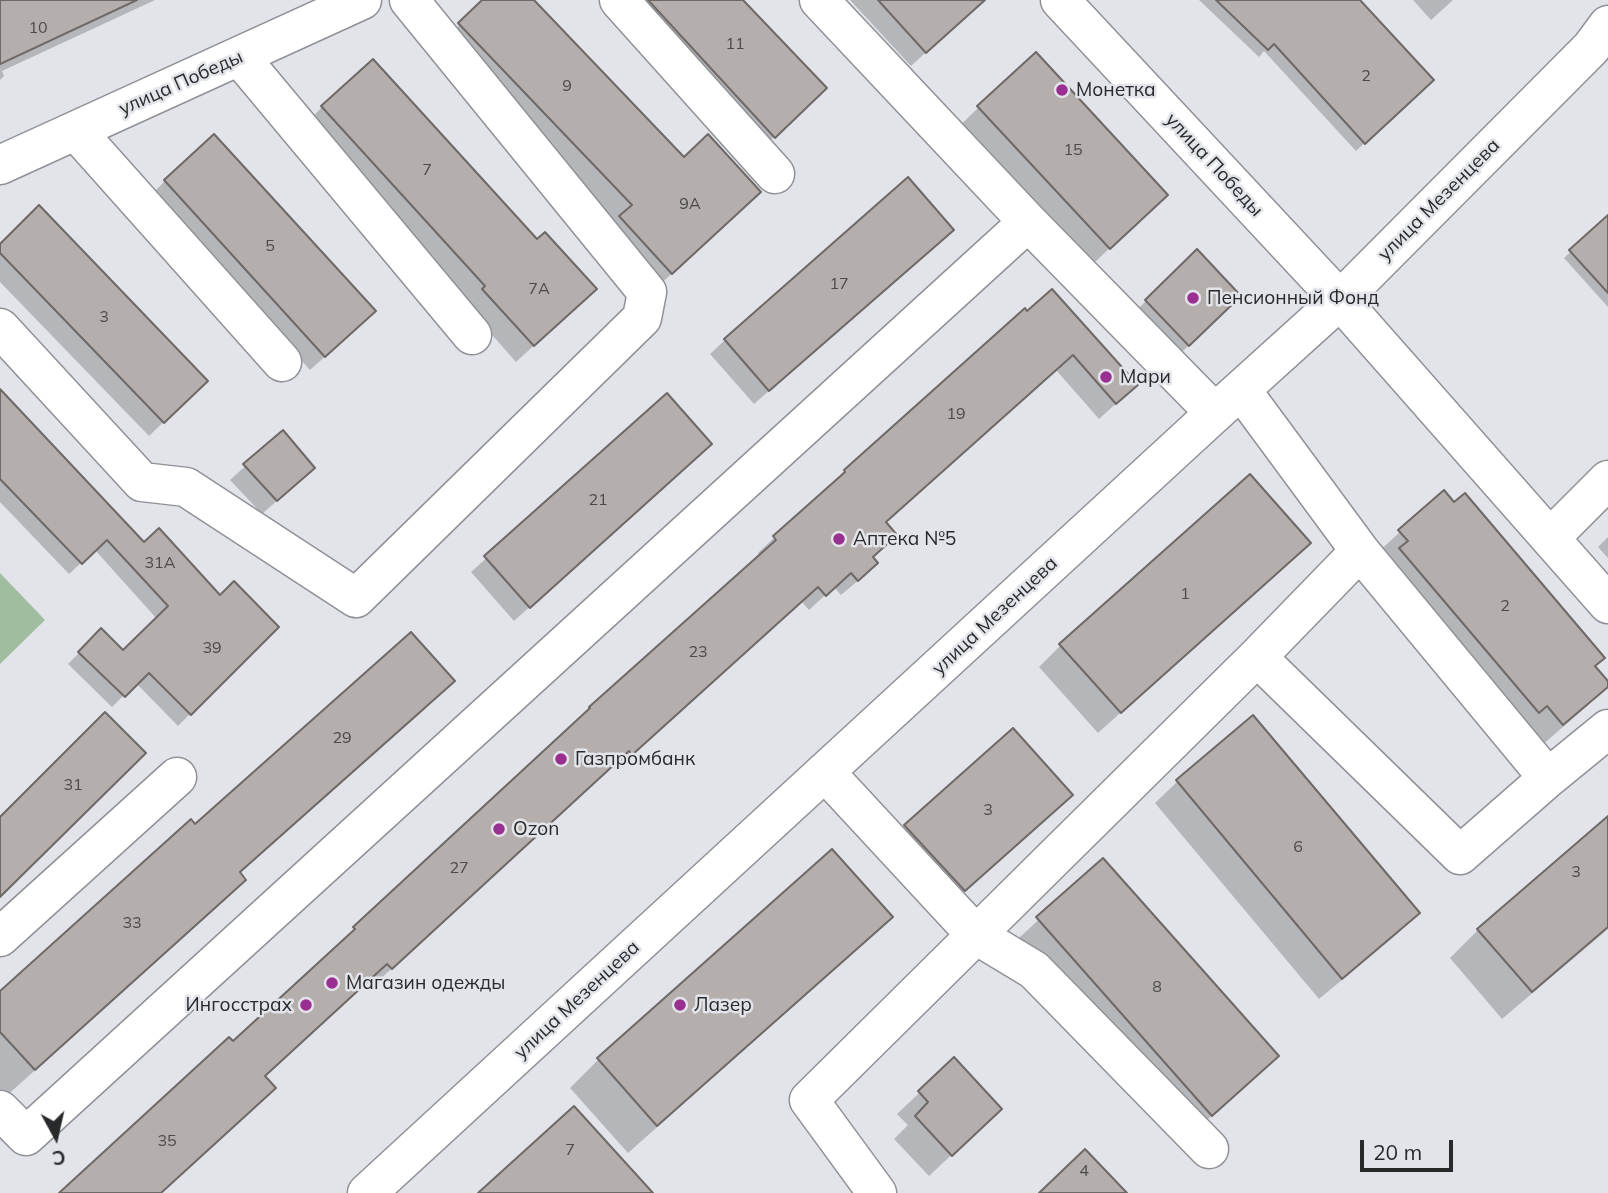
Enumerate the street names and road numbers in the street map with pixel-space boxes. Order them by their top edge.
street label: улица Победы [116,46,246,120]
street label: улица Победы [1160,109,1268,221]
street label: улица Мезенцева [1373,134,1505,266]
street label: улица Мезенцева [928,552,1062,680]
street label: улица Мезенцева [510,936,644,1064]

